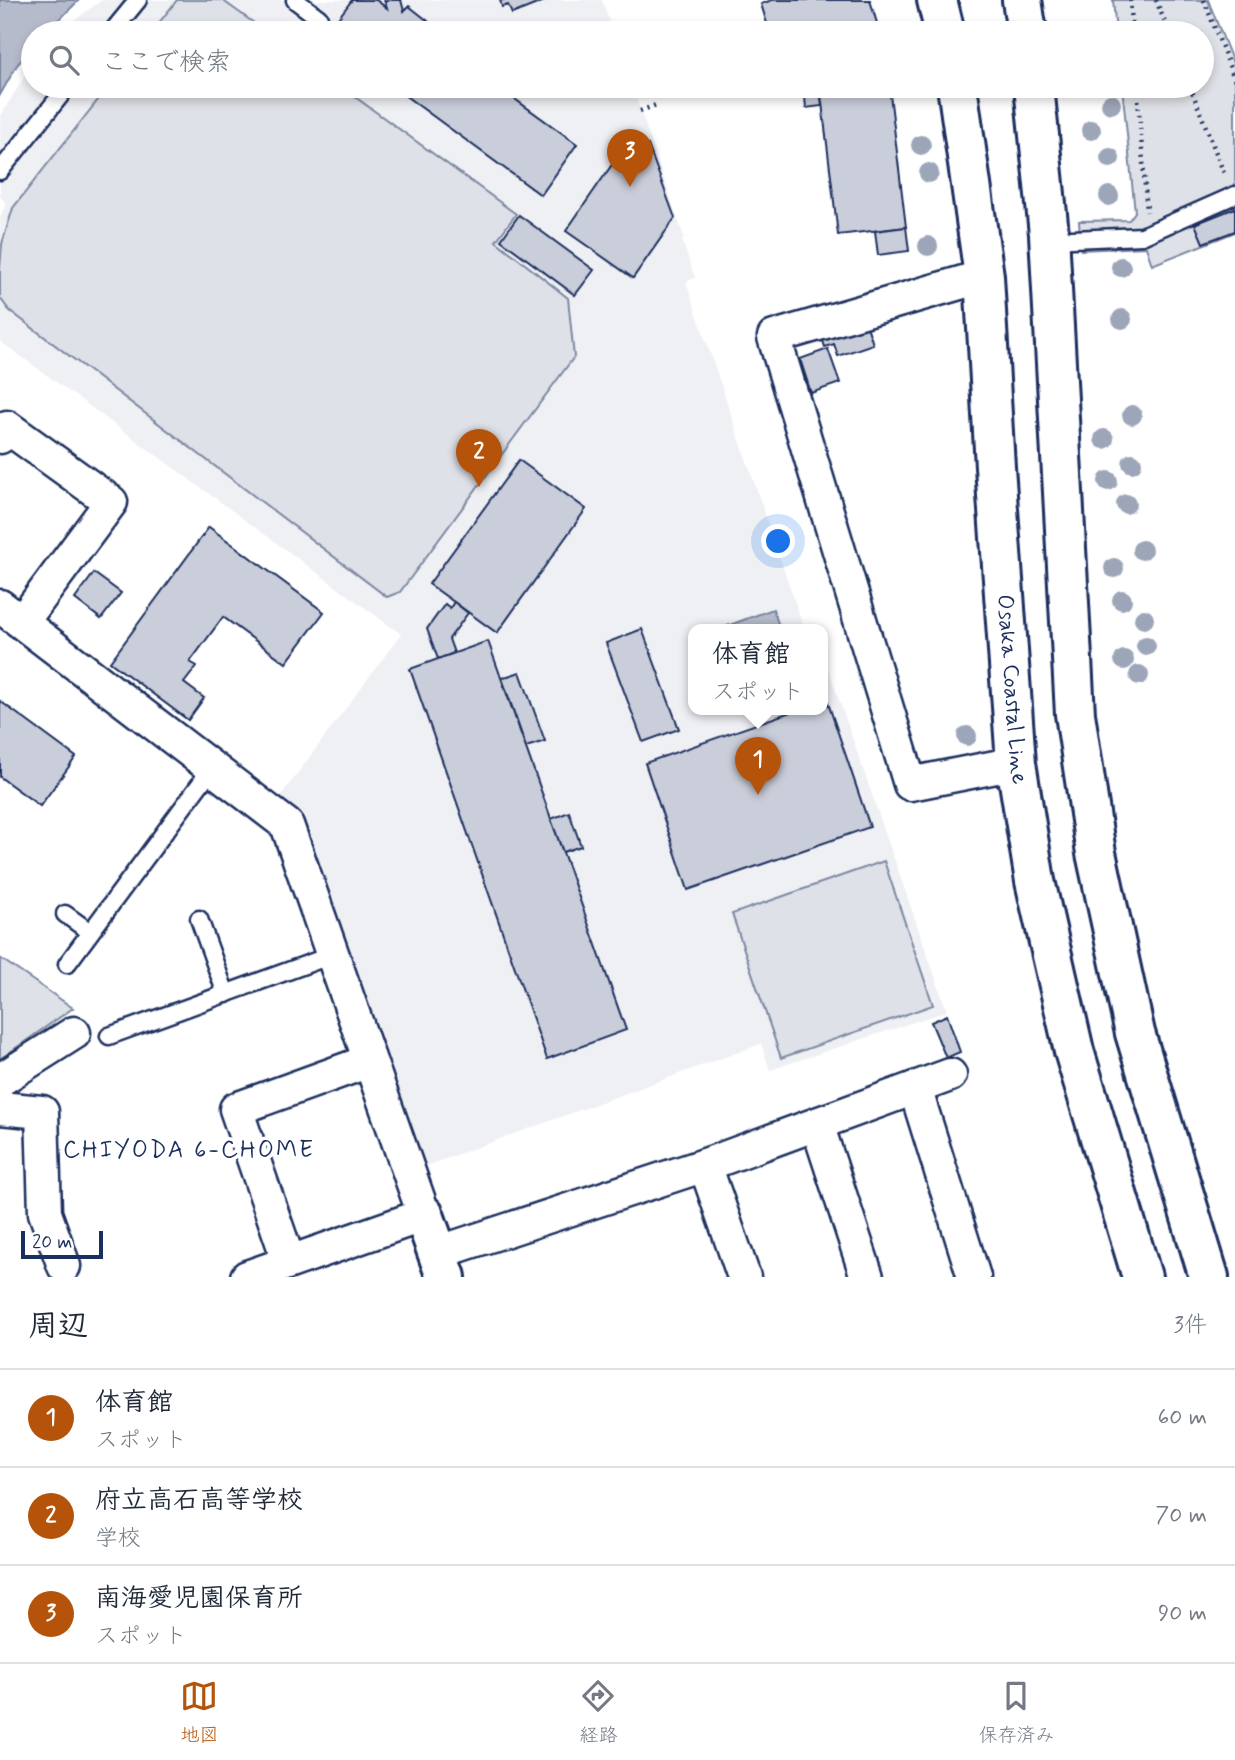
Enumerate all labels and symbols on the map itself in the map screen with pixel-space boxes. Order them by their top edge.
pin: 3 [607,129,653,187]
pin: 2 [456,429,502,487]
your location [761,524,795,558]
street label: Osaka Coastal Line [989,593,1034,786]
pin: 1 [735,737,781,795]
district label: CHIYODA 6-CHOME [63,1135,315,1166]
scale bar [21,1228,103,1260]

